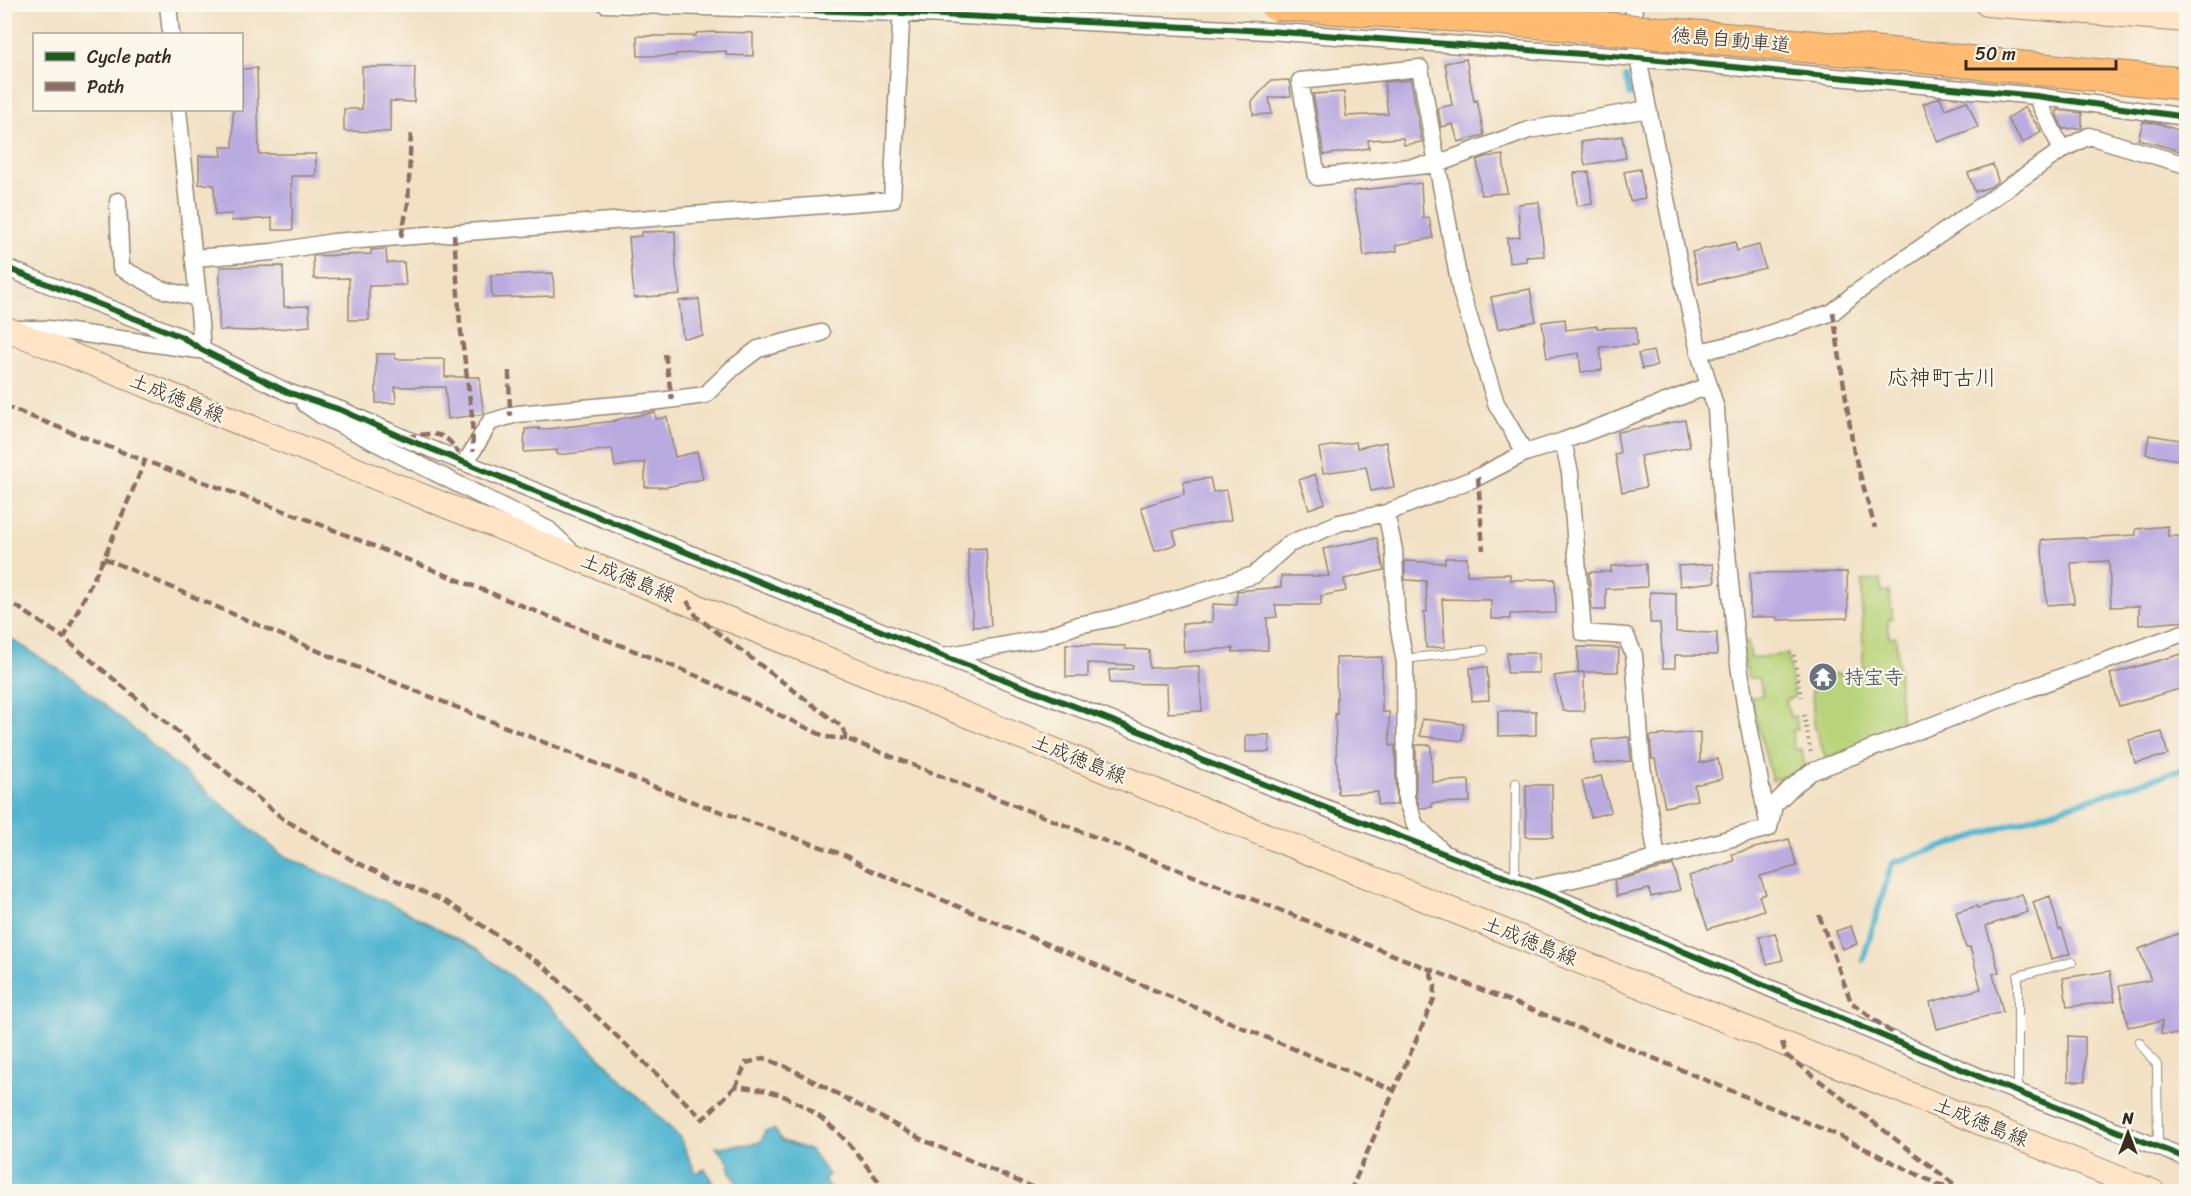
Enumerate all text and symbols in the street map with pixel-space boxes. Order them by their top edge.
street label: 徳島自動車道 [1670,17,1792,63]
legend [33,33,243,111]
scale bar [1966,33,2116,71]
text: 50 m [1975,38,2016,70]
text: Cycle path [87,41,171,73]
text: Path [87,71,124,103]
district label: 応神町古川 [1887,358,1997,397]
street label: 土成徳島線 [124,363,230,433]
street label: 土成徳島線 [575,543,681,613]
place label: 持宝寺 [1844,660,1904,695]
temple icon: 持宝寺 [1807,661,1839,693]
street label: 土成徳島線 [1026,724,1132,794]
street label: 土成徳島線 [1477,906,1583,976]
street label: 土成徳島線 [1928,1087,2034,1157]
north arrow [2098,1103,2158,1163]
text: N [2121,1104,2134,1133]

